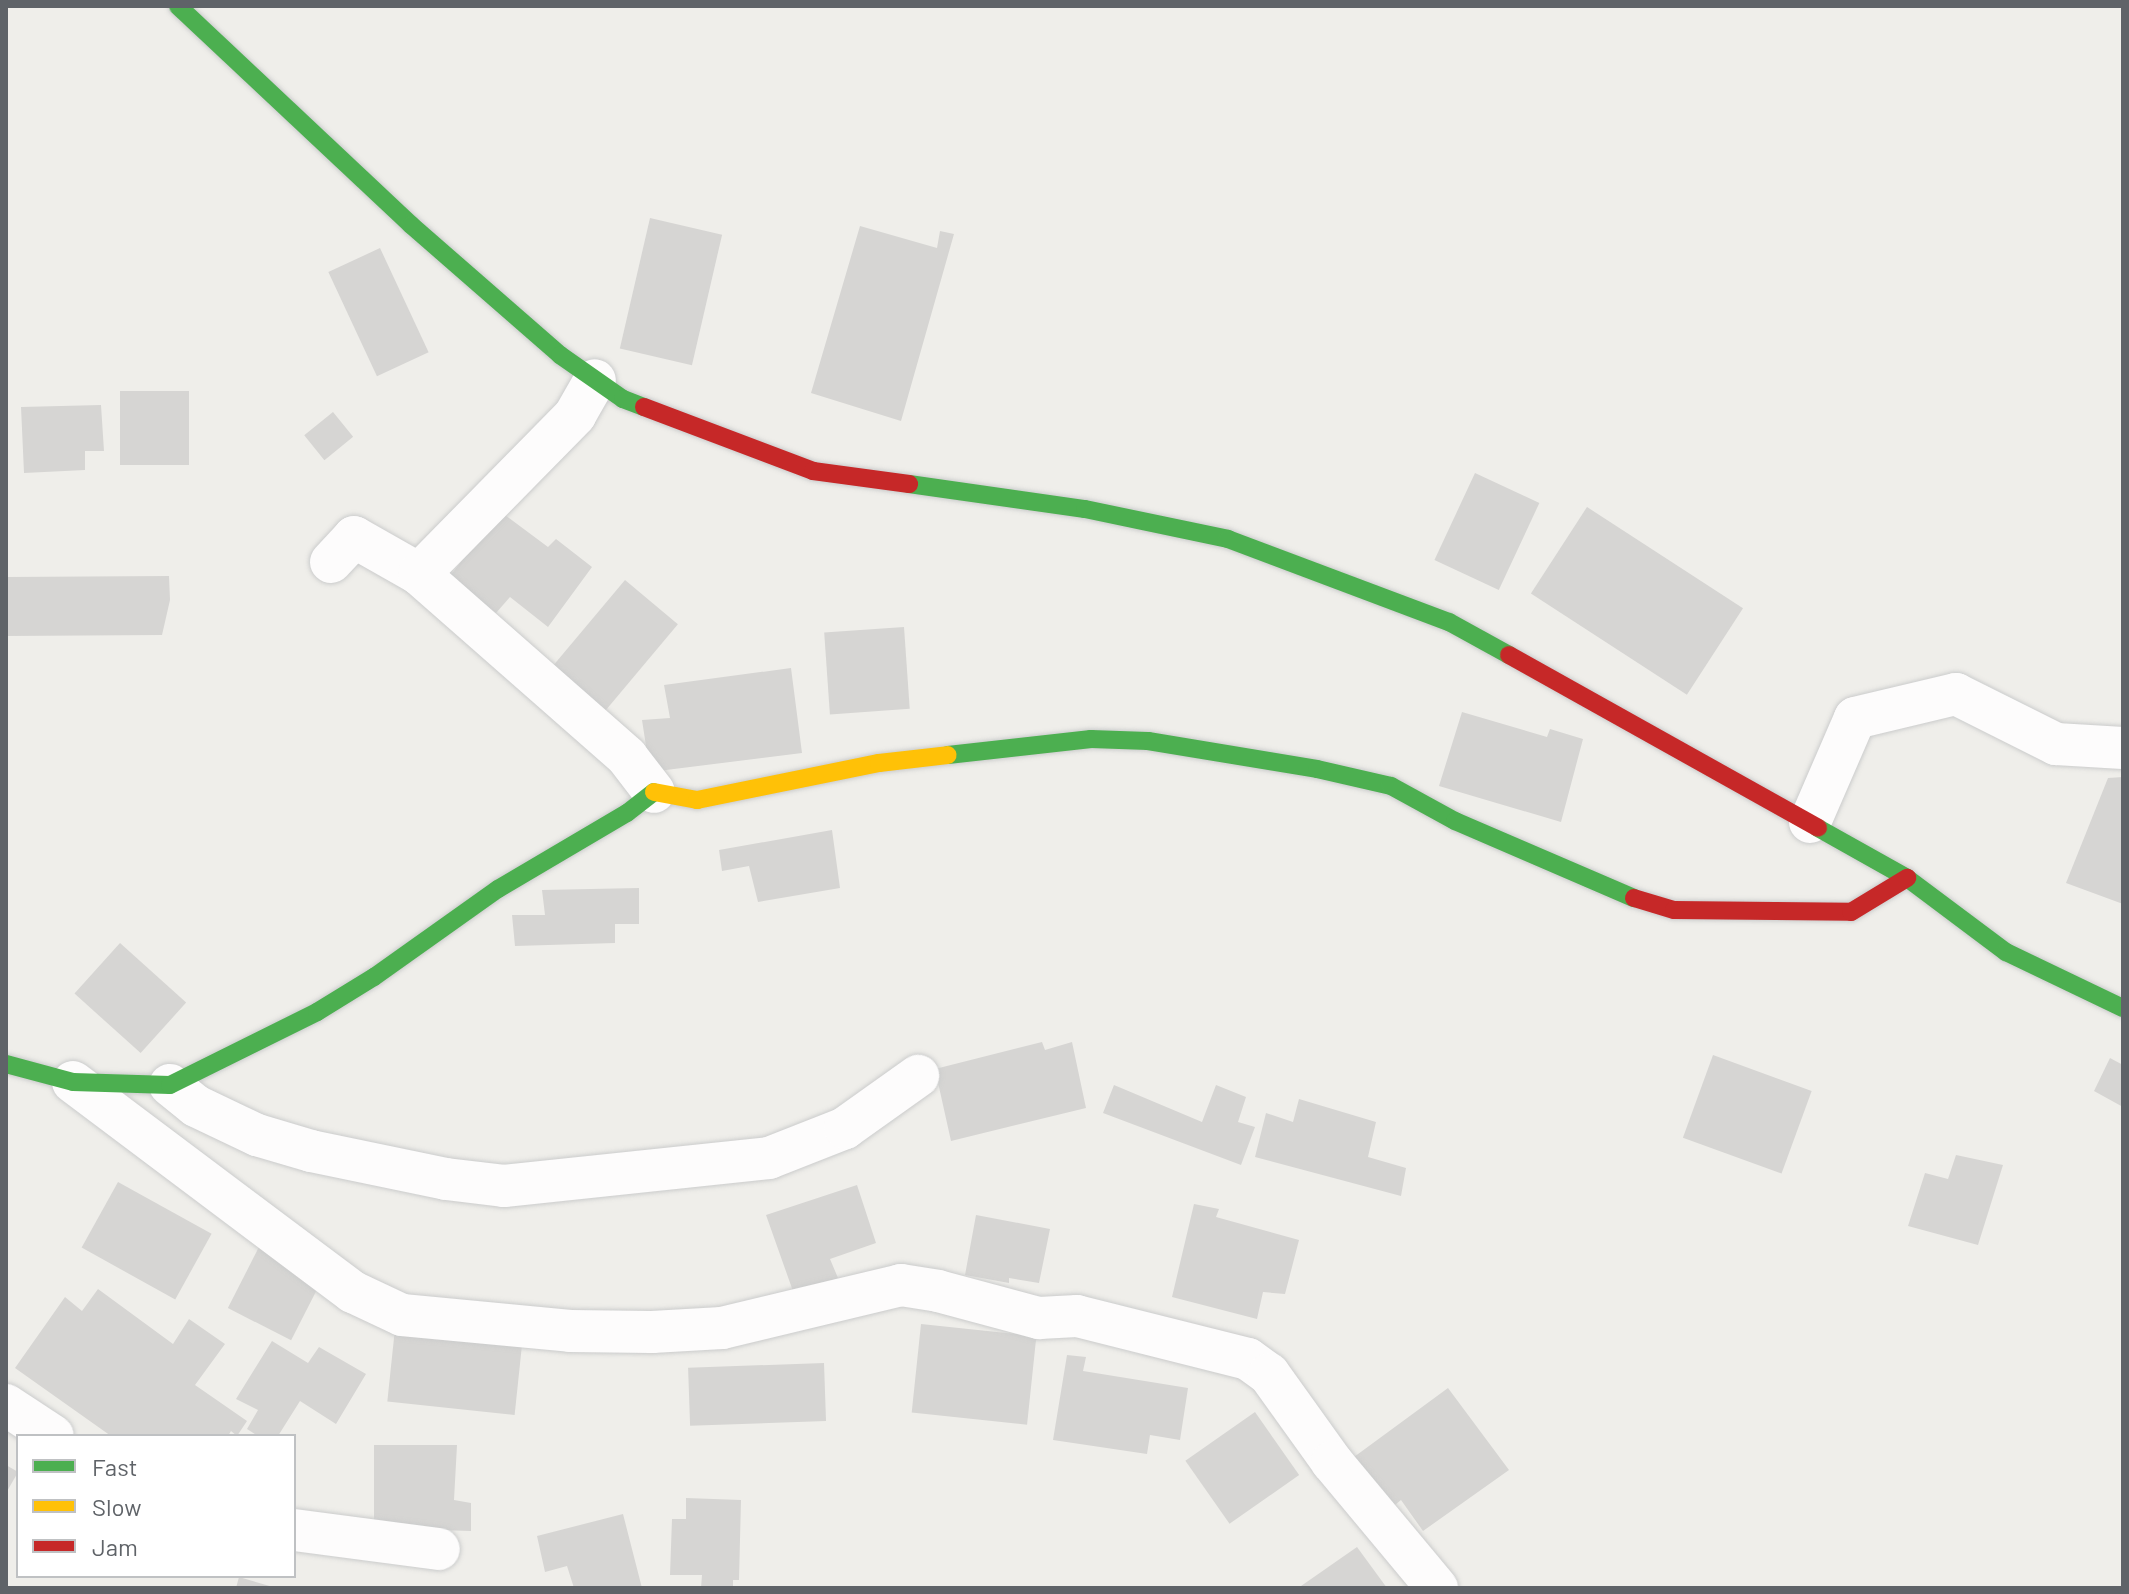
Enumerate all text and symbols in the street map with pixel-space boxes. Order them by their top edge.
legend [16,1434,296,1578]
text: Fast [92,1452,137,1481]
text: Slow [92,1492,141,1521]
text: Jam [92,1532,138,1561]

